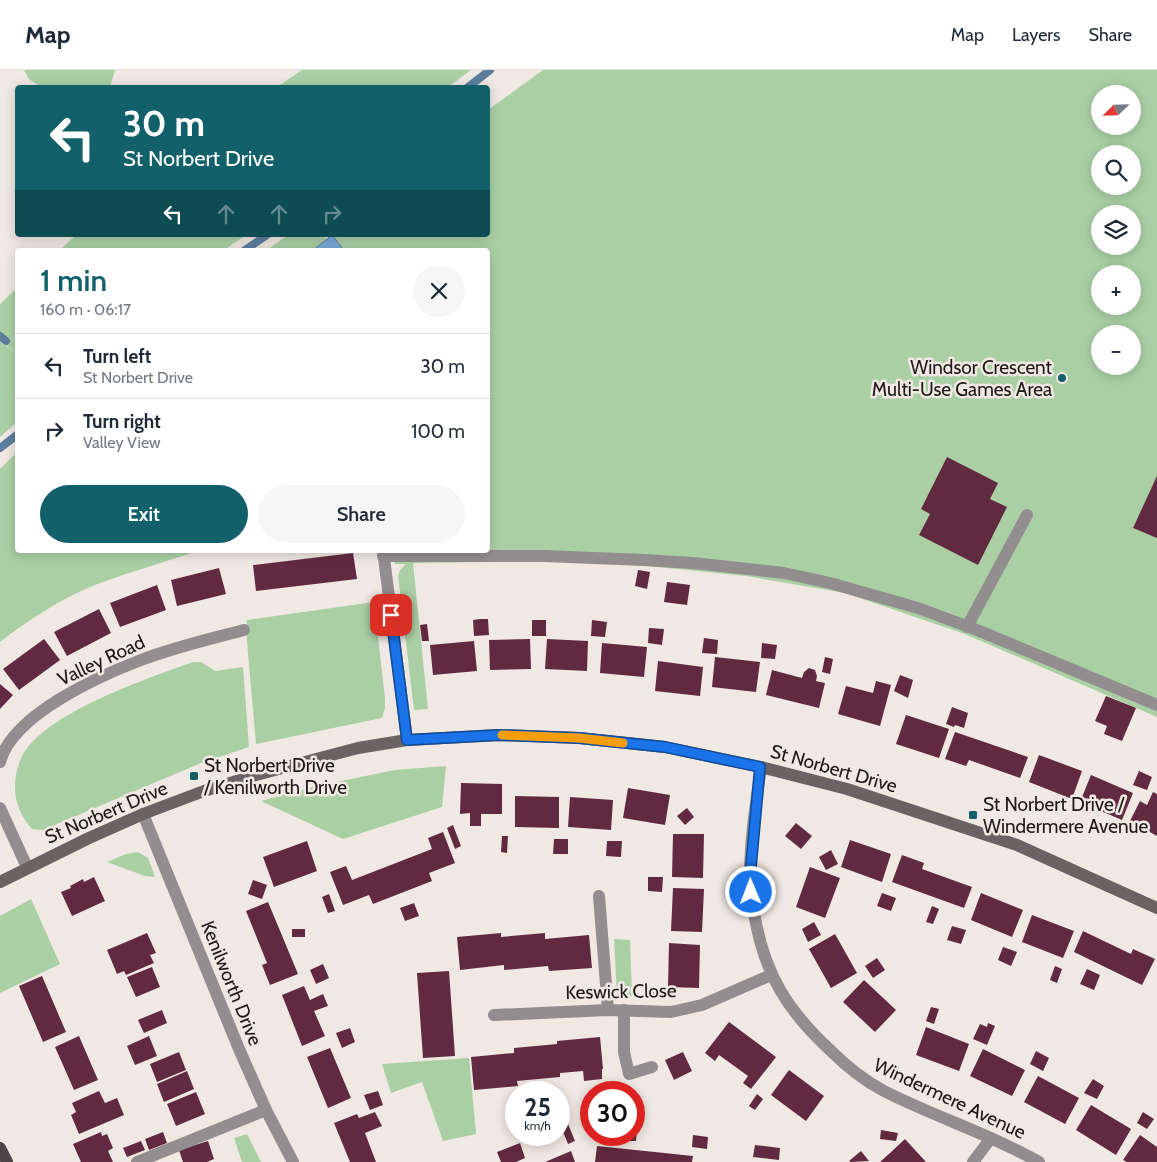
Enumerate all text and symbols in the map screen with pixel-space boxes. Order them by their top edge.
text: Map [25,20,71,49]
text: Map [951,24,984,46]
text: Layers [1012,24,1061,46]
text: Share [1089,24,1132,46]
north arrow [1091,85,1141,135]
map controls [1091,85,1141,375]
text: 30 m [123,102,205,145]
icon: left [40,105,105,170]
text: St Norbert Drive [123,145,274,172]
button: search [1091,145,1141,195]
icon: left [159,200,187,228]
icon: ahead [212,200,240,228]
icon: ahead [265,200,293,228]
icon: right [318,200,346,228]
button: layers [1091,205,1141,255]
text: 1 min [40,262,107,299]
button: close [413,265,465,317]
button: + [1091,265,1141,315]
text: 160 m · 06:17 [40,300,131,319]
button: − [1091,325,1141,375]
text: Turn left [83,345,151,368]
icon: left [40,352,68,380]
text: 30 m [421,355,465,378]
place label: Windsor Crescent Multi-Use Games Area [872,356,1053,401]
text: St Norbert Drive [83,368,193,387]
marker: Windsor Crescent Multi-Use Games Area [1056,372,1068,384]
text: Turn right [83,410,161,433]
icon: right [40,417,68,445]
text: 100 m [411,420,465,443]
text: Valley View [83,433,161,452]
button: Exit [40,485,248,543]
button: Share [258,485,465,543]
pin [370,594,412,636]
icon: arrive [377,601,405,629]
street label: Valley Road [54,630,148,691]
street label: St Norbert Drive [768,739,900,798]
place label: St Norbert Drive / Kenilworth Drive [203,754,347,799]
marker: St Norbert Drive / Kenilworth Drive [188,770,200,782]
street label: St Norbert Drive [42,776,171,849]
place label: St Norbert Drive / Windermere Avenue [983,793,1148,838]
marker: St Norbert Drive / Windermere Avenue [967,809,979,821]
position arrow [724,865,776,917]
street label: Kenilworth Drive [196,917,267,1049]
street label: Keswick Close [565,979,677,1004]
street label: Windermere Avenue [870,1053,1030,1144]
speed limit sign: 30 [580,1081,645,1146]
text: 25 [524,1092,551,1122]
text: km/h [524,1118,551,1133]

